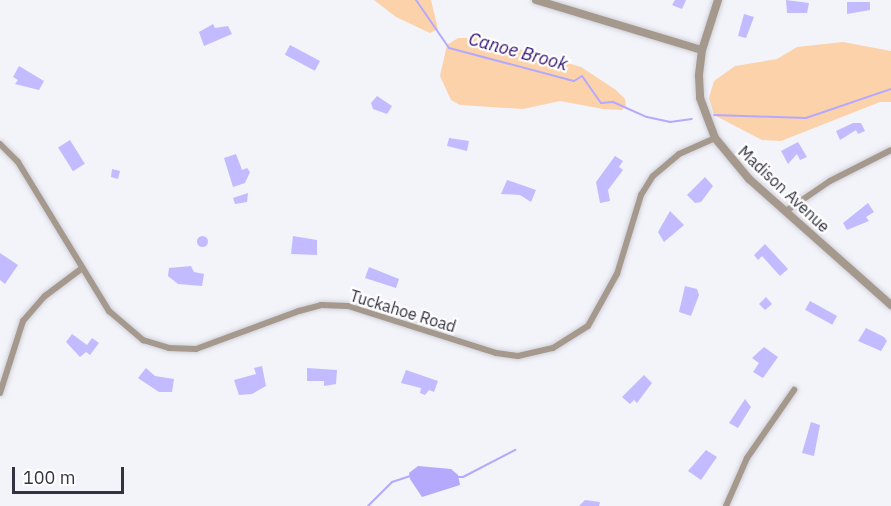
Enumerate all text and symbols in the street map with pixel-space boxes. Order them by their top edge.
water label: Canoe Brook [466,28,570,76]
street label: Madison Avenue [734,142,834,236]
street label: Tuckahoe Road [348,286,458,336]
scale bar [15,455,128,493]
text: 100 m [23,466,75,489]

